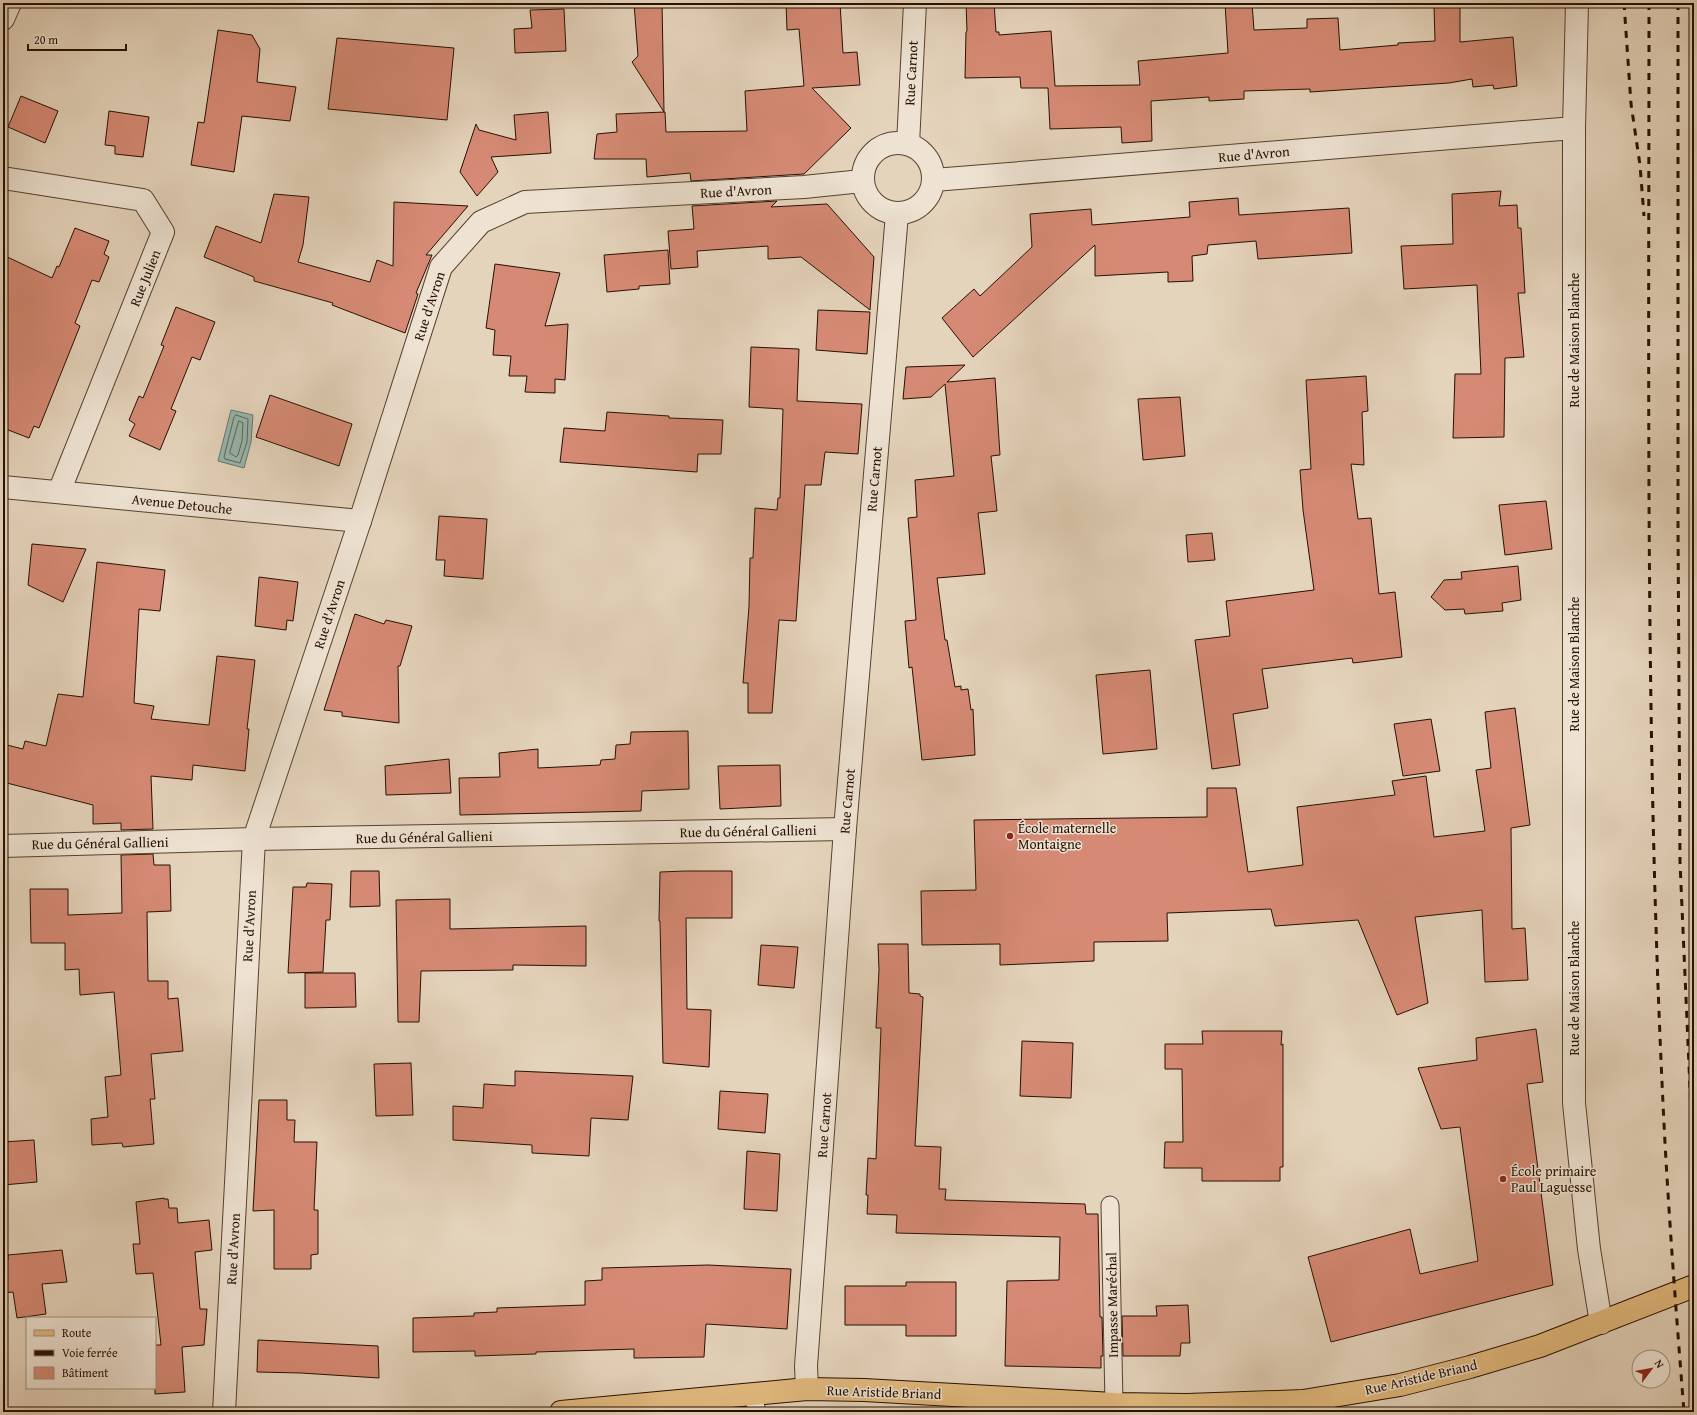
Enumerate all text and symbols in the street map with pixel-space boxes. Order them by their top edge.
scale bar [28,26,126,52]
text: 20 m [34,31,58,48]
street label: Rue Carnot [899,40,923,106]
street label: Rue d'Avron [1217,141,1291,167]
street label: Rue d'Avron [700,179,772,203]
street label: Rue Julien [125,247,165,309]
street label: Rue d'Avron [408,269,450,343]
street label: Rue de Maison Blanche [1564,272,1584,407]
street label: Rue Carnot [861,446,887,512]
street label: Avenue Detouche [131,489,234,519]
street label: Rue d'Avron [308,577,350,651]
street label: Rue de Maison Blanche [1564,596,1584,731]
street label: Rue Carnot [834,768,860,834]
place label: École maternelle Montaigne [1018,818,1117,854]
street label: Rue du Général Gallieni [679,820,817,842]
street label: Rue du Général Gallieni [355,826,493,848]
marker: École maternelle Montaigne [1005,831,1015,841]
street label: Rue du Général Gallieni [31,832,169,854]
street label: Rue d'Avron [237,890,261,962]
street label: Rue de Maison Blanche [1564,920,1584,1055]
street label: Rue Carnot [812,1092,836,1158]
place label: École primaire Paul Laguesse [1511,1161,1597,1197]
marker: École primaire Paul Laguesse [1498,1174,1508,1184]
street label: Rue d'Avron [221,1213,245,1285]
street label: Impasse Maréchal [1101,1252,1123,1358]
legend [26,1317,156,1389]
text: Route [62,1324,92,1341]
text: Voie ferrée [62,1344,118,1361]
north arrow [1631,1349,1671,1389]
street label: Rue Aristide Briand [1363,1354,1480,1400]
text: N [1651,1356,1669,1372]
text: Bâtiment [62,1364,109,1381]
street label: Rue Aristide Briand [826,1380,942,1404]

